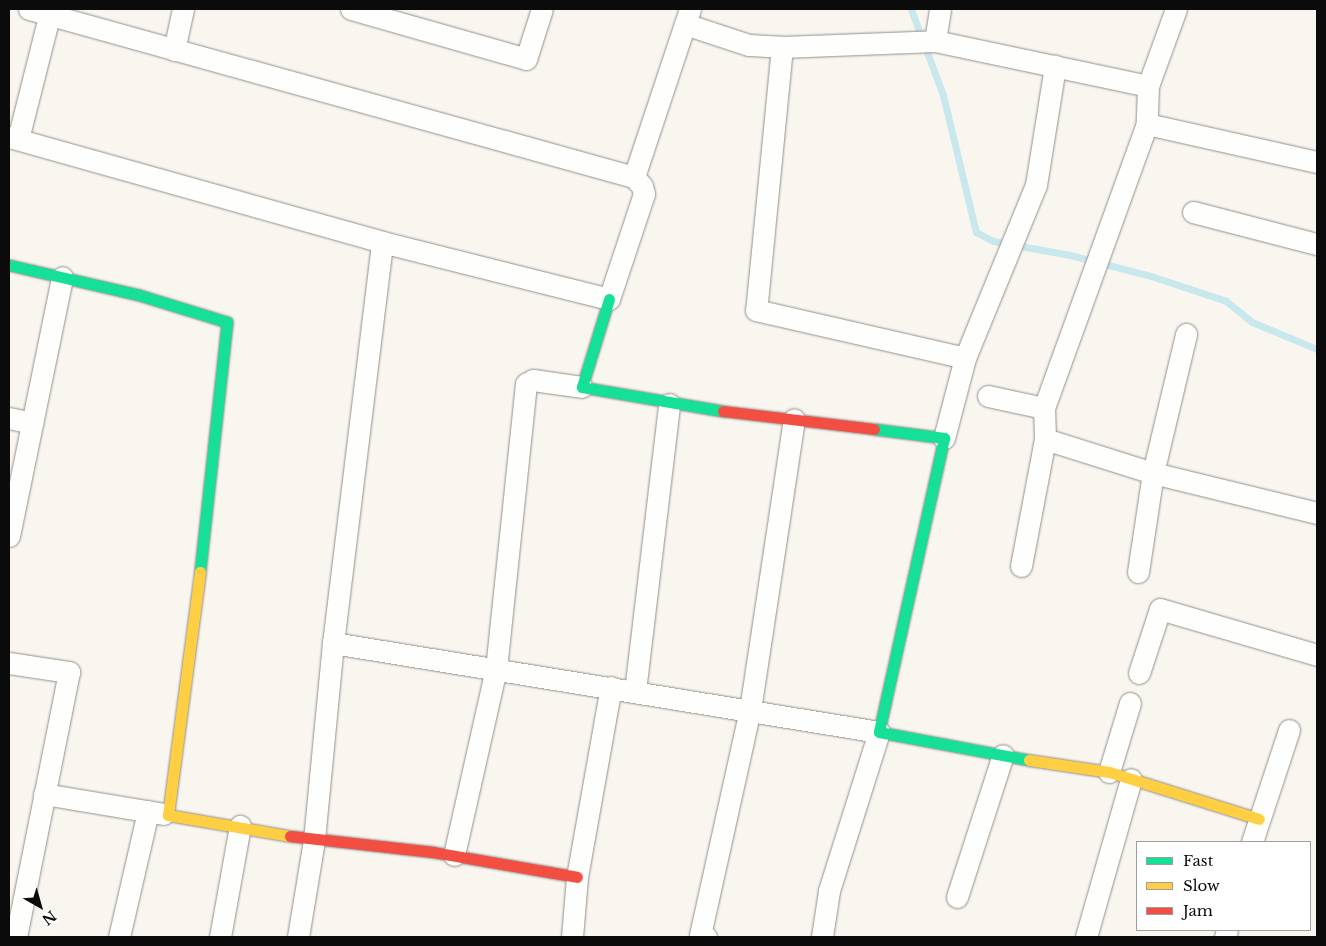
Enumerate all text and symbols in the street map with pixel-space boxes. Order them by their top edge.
legend [1136,841,1311,931]
text: Fast [1183,851,1213,870]
text: Slow [1183,876,1220,895]
north arrow [15,881,65,931]
text: Jam [1183,901,1213,920]
text: N [39,907,60,929]

